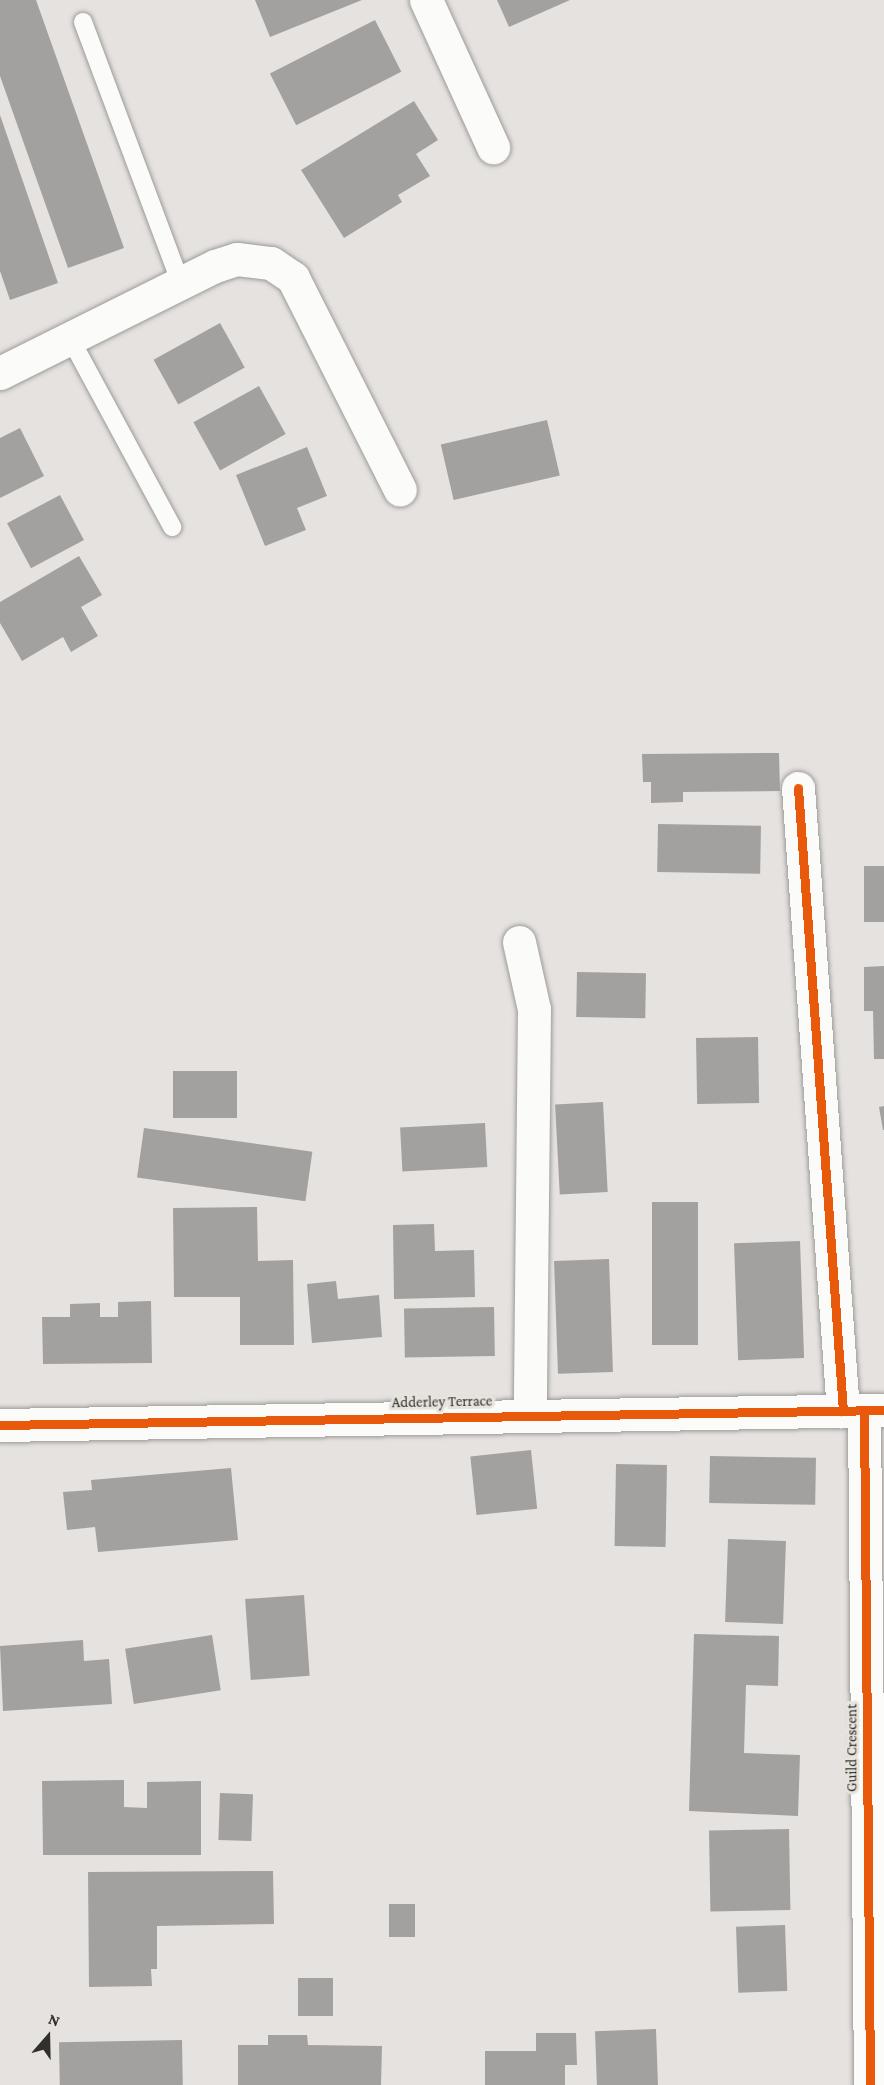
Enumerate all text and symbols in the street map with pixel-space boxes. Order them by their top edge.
street label: Adderley Terrace [392,1392,492,1412]
street label: Guild Crescent [843,1704,861,1792]
north arrow [18,2007,78,2067]
text: N [46,2010,62,2029]

